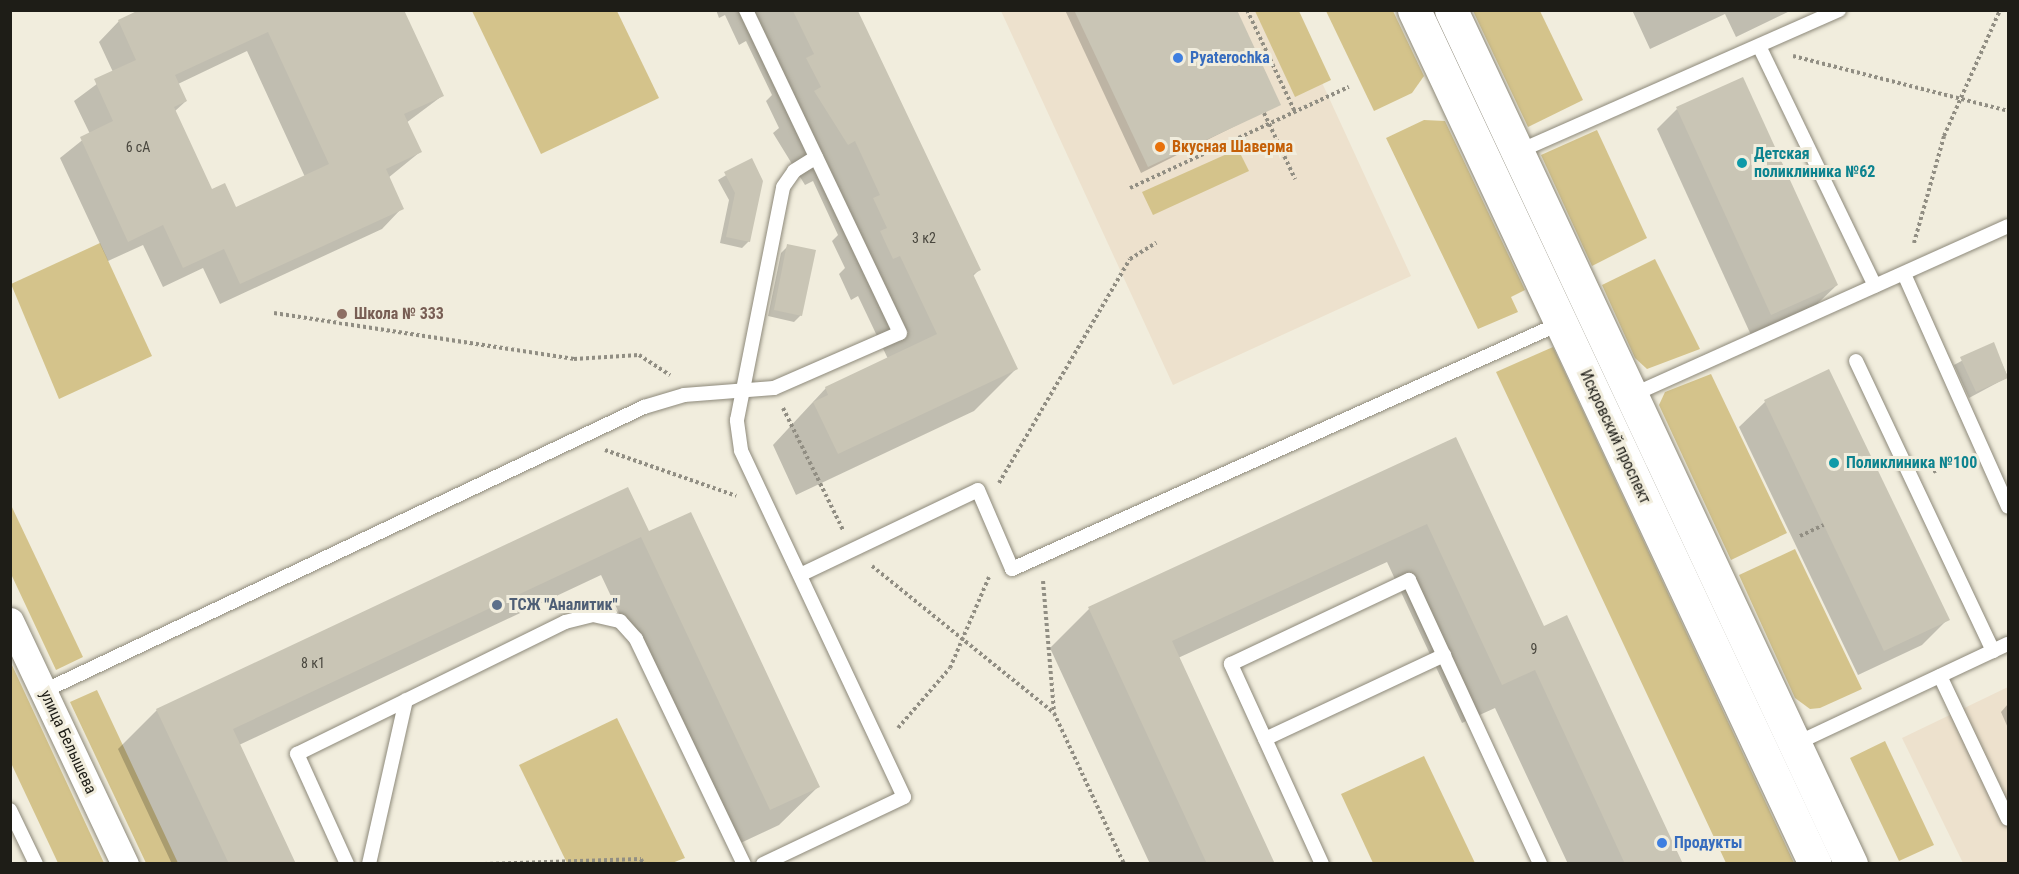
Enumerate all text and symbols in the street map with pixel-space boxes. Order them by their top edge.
place label: Pyaterochka [1190,48,1270,68]
marker: Pyaterochka [1171,51,1185,65]
place label: Вкусная Шаверма [1172,137,1293,157]
house number: 6 сА [126,139,150,155]
marker: Вкусная Шаверма [1153,140,1167,154]
place label: Детская поликлиника №62 [1754,144,1875,182]
marker: Детская поликлиника №62 [1735,156,1749,170]
house number: 3 к2 [912,230,936,246]
place label: Школа № 333 [354,304,444,324]
marker: Школа № 333 [335,307,349,321]
street label: Искровский проспект [1576,367,1654,507]
place label: Поликлиника №100 [1846,453,1977,473]
marker: Поликлиника №100 [1827,456,1841,470]
place label: ТСЖ "Аналитик" [509,595,618,615]
marker: ТСЖ "Аналитик" [490,598,504,612]
house number: 9 [1531,641,1537,657]
house number: 8 к1 [301,655,325,671]
street label: улица Белышева [36,687,100,797]
place label: Продукты [1674,833,1742,853]
marker: Продукты [1655,836,1669,850]

